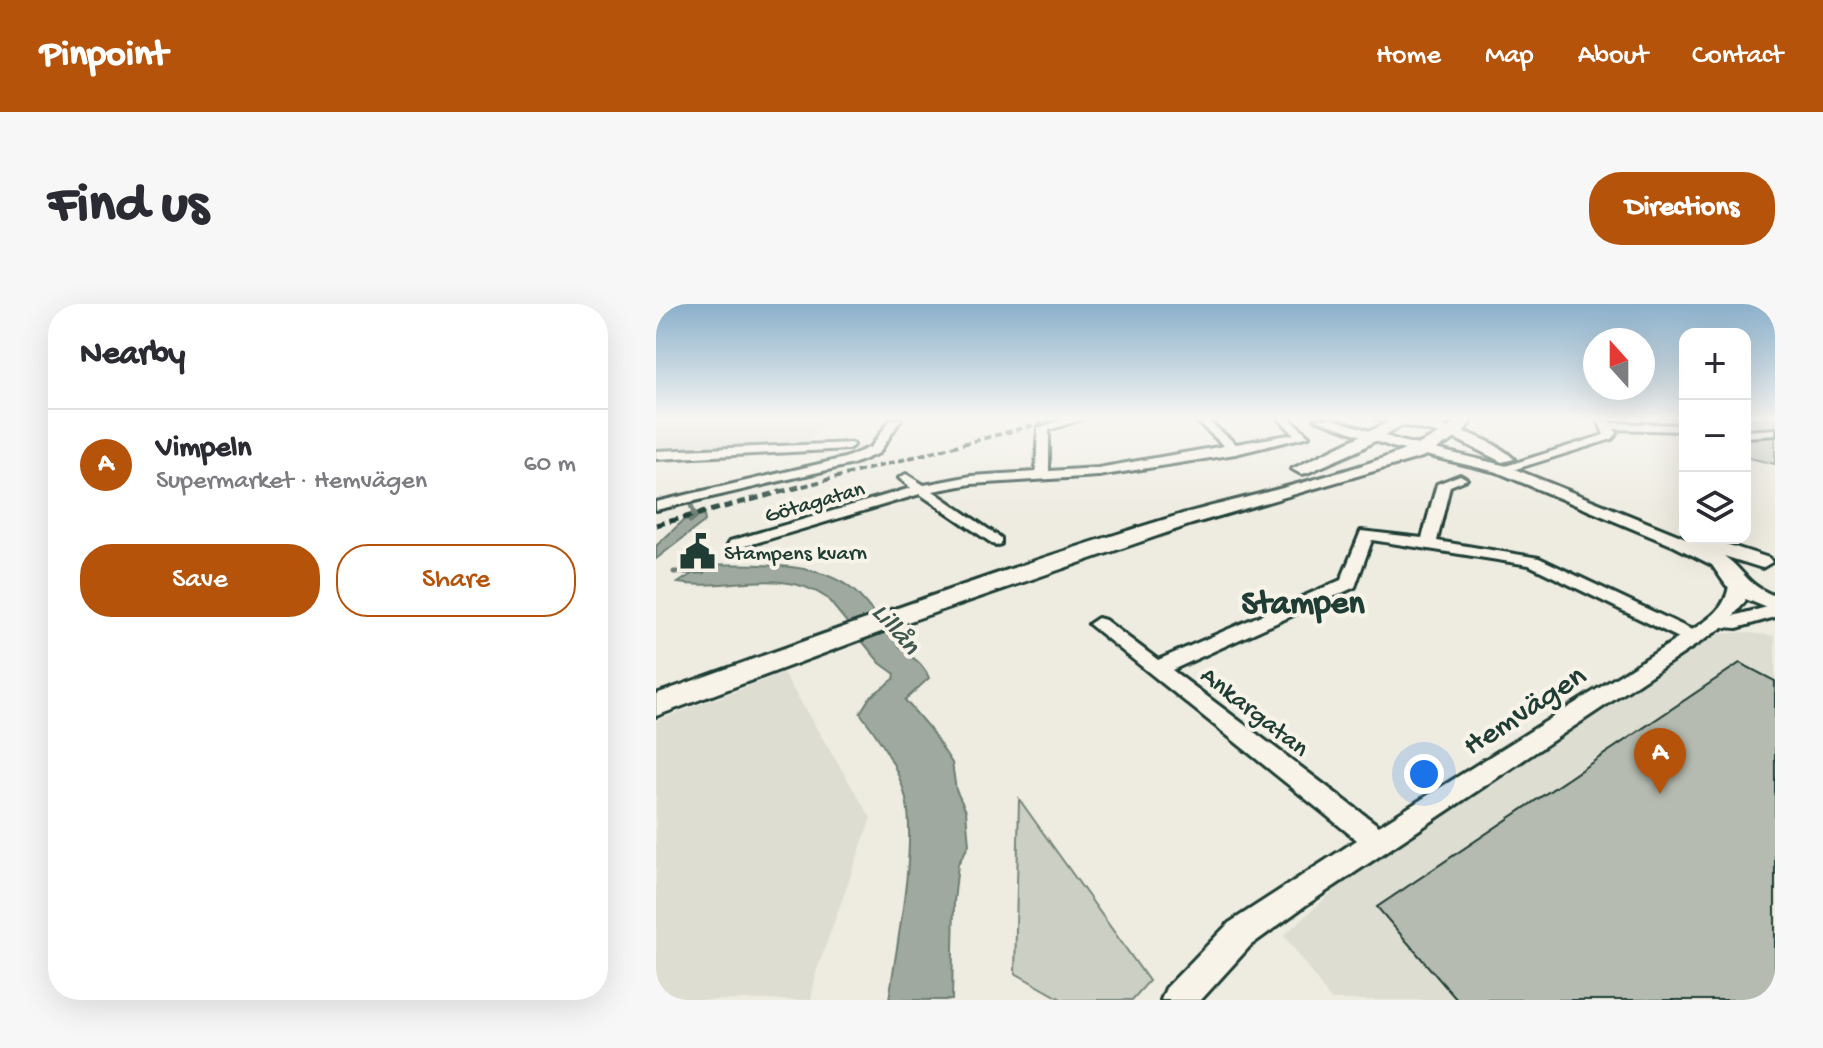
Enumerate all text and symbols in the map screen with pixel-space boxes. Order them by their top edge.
text: Pinpoint [40,34,168,78]
text: Home [1376,40,1441,73]
text: Map [1485,40,1534,73]
text: About [1578,40,1648,73]
text: Contact [1692,40,1783,73]
button: Directions [1589,172,1775,245]
text: Find us [48,175,208,241]
north arrow [1583,328,1655,400]
map controls [1679,328,1751,544]
button: + [1679,328,1751,400]
text: Nearby [80,336,185,376]
button: − [1679,400,1751,472]
text: Vimpeln [156,432,252,467]
text: A [98,450,114,481]
text: 60 m [523,450,576,481]
text: Supermarket · Hemvägen [156,467,427,498]
button: layers [1679,472,1751,544]
street label: Götagatan [762,477,869,531]
public building icon: Stampens kvarn [679,532,717,570]
place label: Stampens kvarn [724,542,867,568]
button: Save [80,544,320,617]
button: Share [336,544,576,617]
district label: Stampen [1241,586,1365,626]
water label: Lillån [863,597,926,663]
street label: Hemvägen [1457,658,1594,766]
street label: Ankargatan [1193,661,1314,766]
pin: A [1634,728,1686,794]
your location [1404,754,1444,794]

